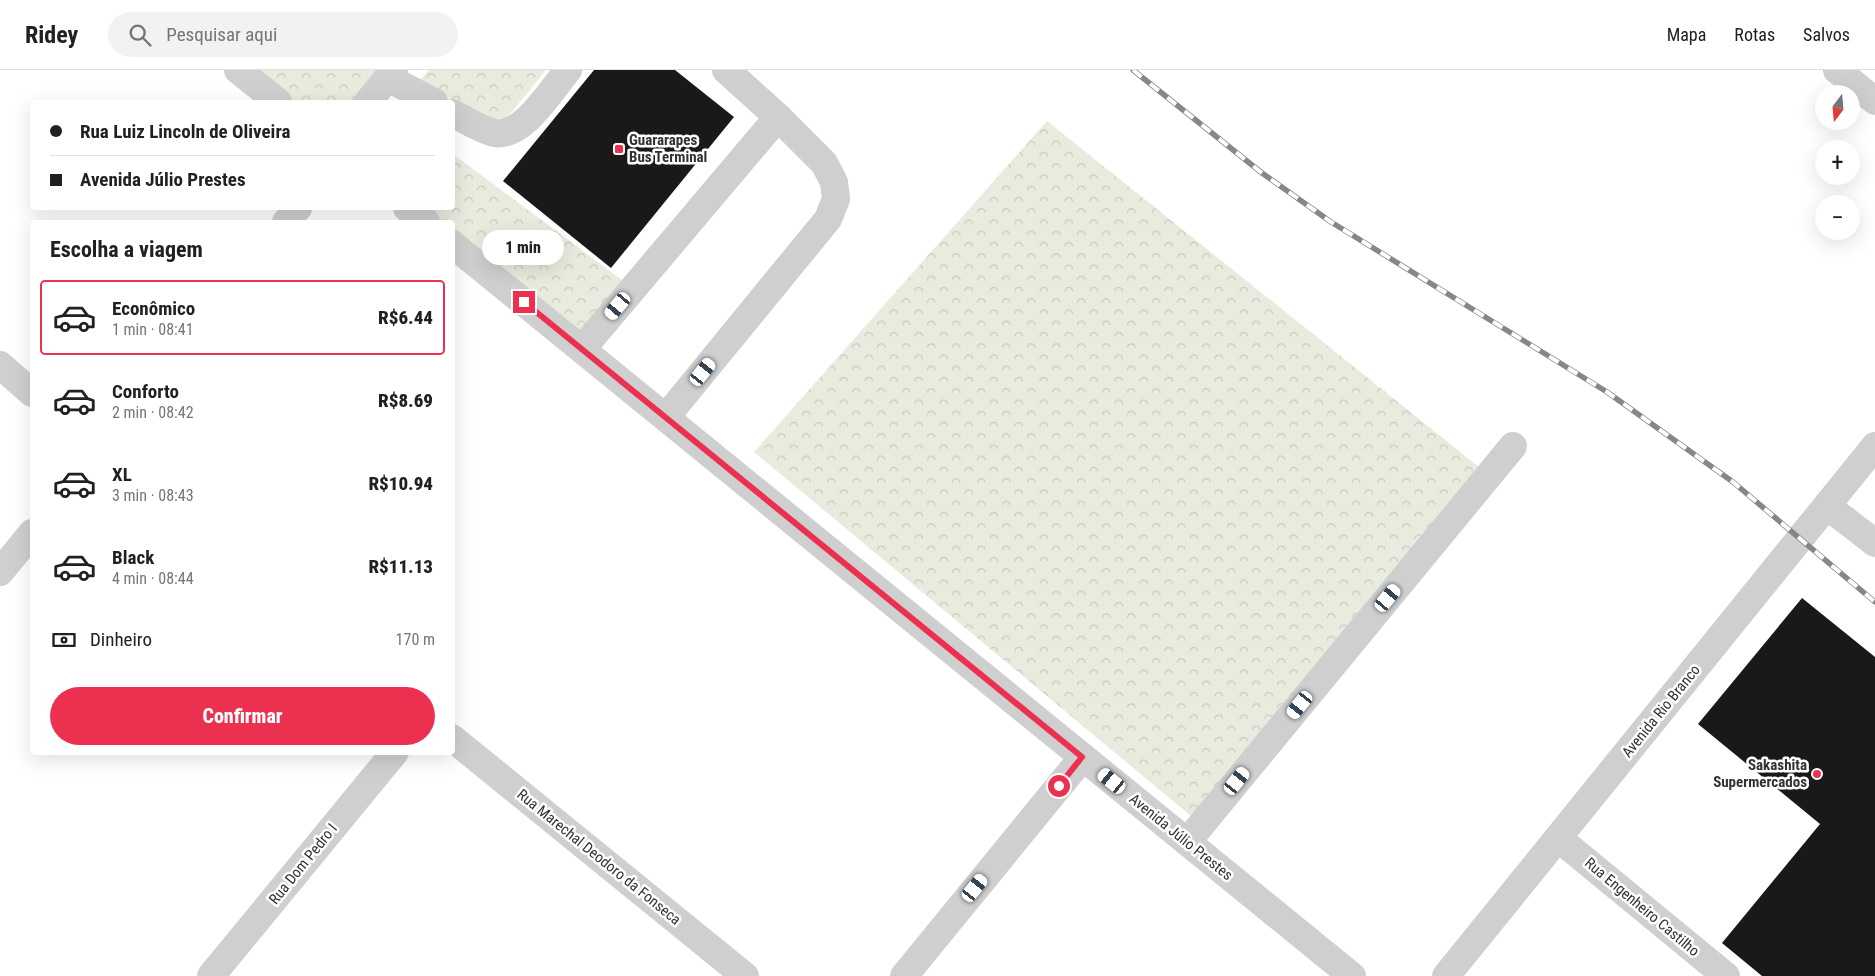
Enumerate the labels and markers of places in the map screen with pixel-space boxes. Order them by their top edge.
place label: Guararapes Bus Terminal [629,131,707,166]
marker: Guararapes Bus Terminal [613,143,625,155]
place label: Sakashita Supermercados [1713,756,1807,791]
marker: Sakashita Supermercados [1811,768,1823,780]

